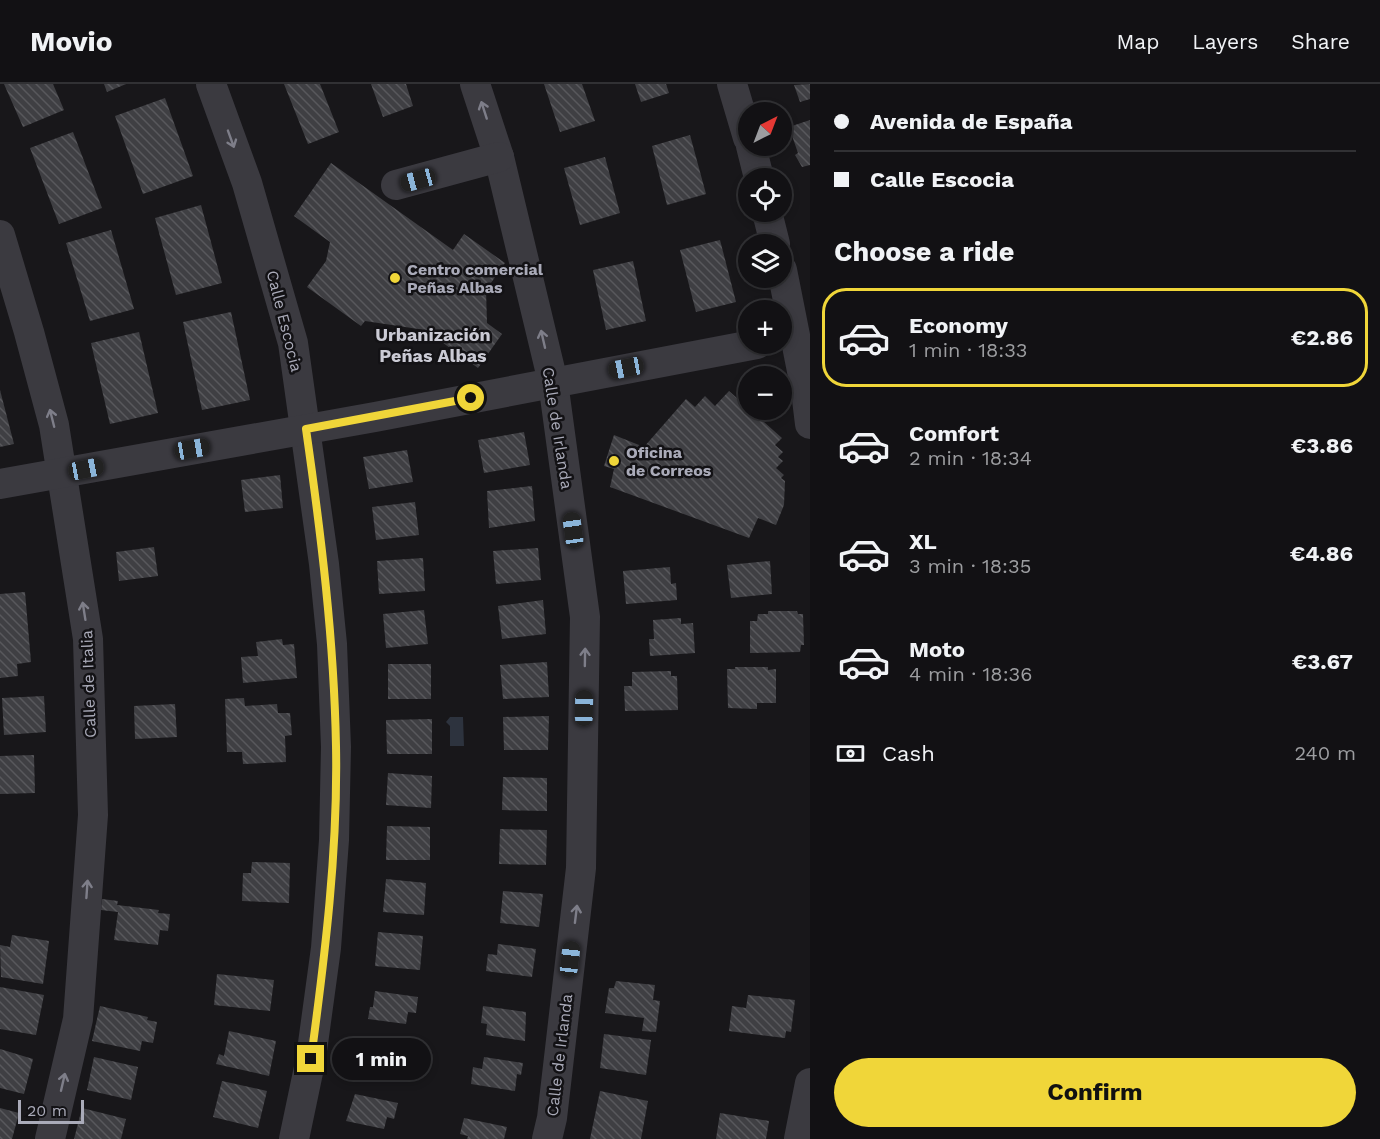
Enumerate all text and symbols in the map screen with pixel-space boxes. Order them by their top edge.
text: Movio [30,25,113,58]
text: Map [1116,29,1159,54]
text: Layers [1192,29,1258,54]
text: Share [1291,29,1350,54]
one-way arrow [477,101,488,120]
north arrow [738,102,792,156]
map controls [738,102,792,420]
text: Avenida de España [870,109,1073,134]
one-way arrow [226,129,237,148]
car [398,167,438,193]
text: Calle Escocia [870,167,1014,192]
button: locate [738,168,792,222]
button: layers [738,234,792,288]
text: Choose a ride [834,236,1014,268]
place label: Centro comercial Peñas Albas [407,260,544,297]
street label: Calle Escocia [263,268,306,374]
marker: Centro comercial Peñas Albas [388,271,402,285]
button: + [738,300,792,354]
icon: car [837,311,891,365]
text: Economy [909,313,1008,338]
district label: Urbanización Peñas Albas [375,324,491,366]
text: €2.86 [1291,325,1353,350]
one-way arrow [537,330,549,349]
text: 1 min · 18:33 [909,338,1028,362]
car [607,356,645,380]
street label: Calle de Irlanda [538,366,577,490]
button: − [738,366,792,420]
route start [457,384,484,411]
one-way arrow [45,409,57,428]
icon: car [837,419,891,473]
text: Comfort [909,421,999,446]
text: €3.86 [1291,433,1353,458]
car [173,437,211,461]
place label: Oficina de Correos [626,443,712,480]
text: 2 min · 18:34 [909,446,1032,470]
marker: Oficina de Correos [607,454,621,468]
car [67,457,105,481]
car [562,511,584,549]
icon: car [837,527,891,581]
text: XL [909,529,937,554]
text: €4.86 [1290,541,1353,566]
text: 3 min · 18:35 [909,554,1031,578]
one-way arrow [78,601,89,621]
street label: Calle de Italia [77,630,100,738]
icon: car [837,635,891,689]
text: Moto [909,637,965,662]
one-way arrow [579,647,591,667]
text: €3.67 [1292,649,1353,674]
text: 4 min · 18:36 [909,662,1032,686]
car [575,690,593,726]
icon: cash [834,737,867,770]
text: Cash [882,741,935,766]
text: 240 m [1294,741,1356,765]
one-way arrow [82,880,93,900]
one-way arrow [570,905,581,925]
car [559,940,581,978]
street label: Calle de Irlanda [543,993,576,1117]
callout: 1 min [332,1038,431,1080]
route end [297,1045,324,1072]
text: 1 min [356,1047,407,1071]
button: Confirm [834,1058,1356,1127]
one-way arrow [58,1073,69,1092]
scale bar [18,1097,84,1124]
text: 20 m [27,1101,67,1120]

